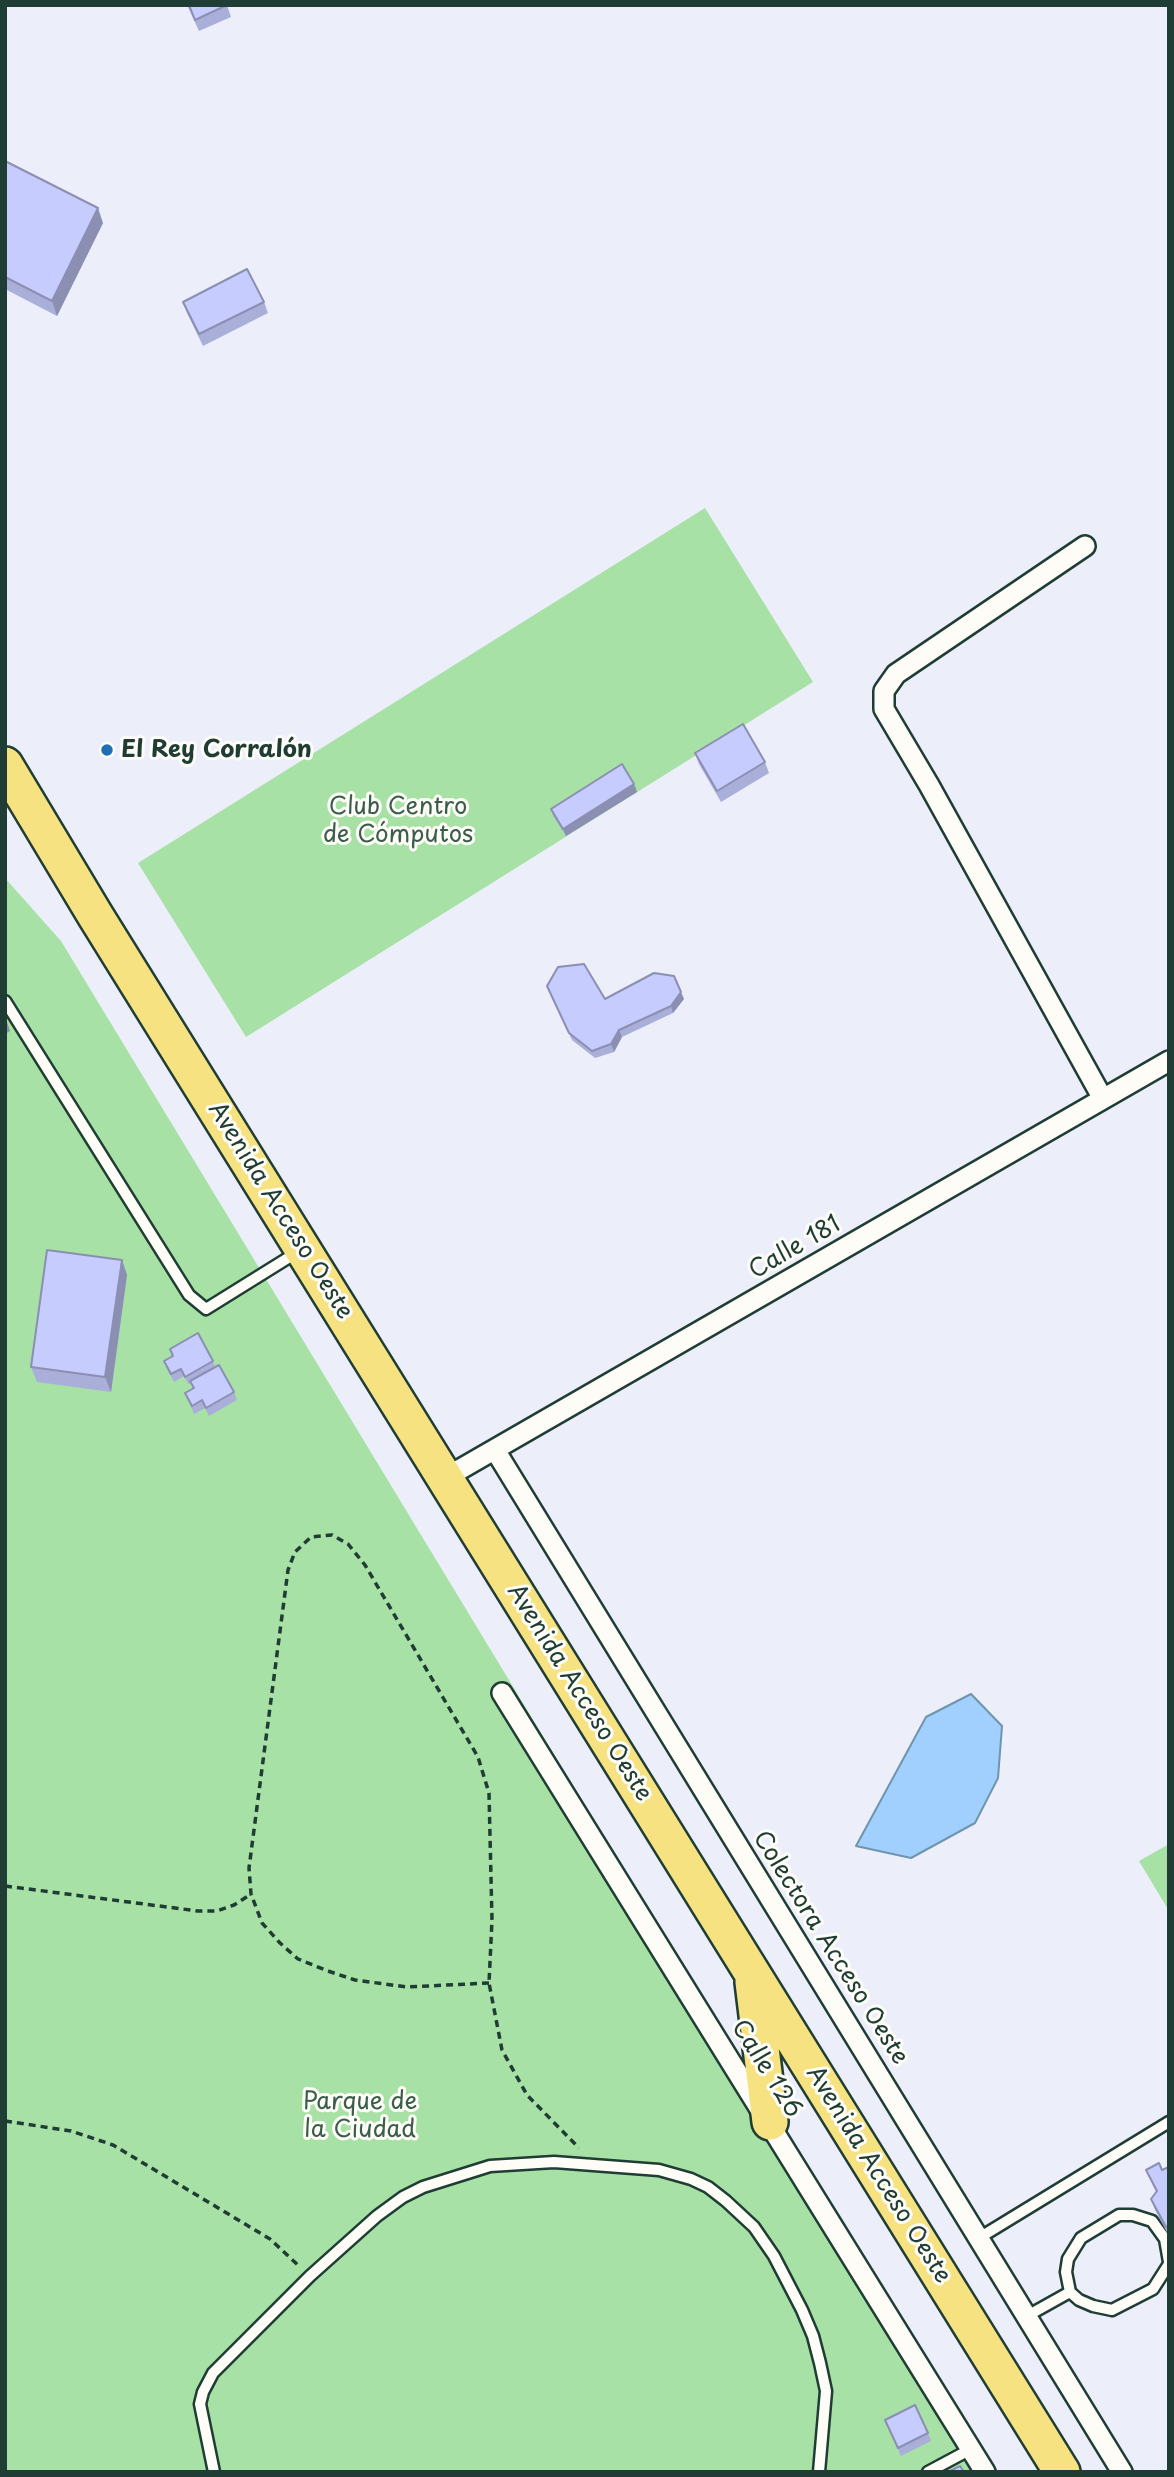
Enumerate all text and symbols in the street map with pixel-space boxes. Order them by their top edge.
place label: El Rey Corralón [121,736,312,764]
marker: El Rey Corralón [99,742,115,758]
park label: Club Centro de Cómputos [323,793,473,849]
street label: Avenida Acceso Oeste [201,1097,359,1325]
street label: Calle 181 [744,1210,846,1286]
street label: Avenida Acceso Oeste [500,1579,658,1807]
street label: Colectora Acceso Oeste [746,1826,914,2070]
street label: Calle 126 [725,2015,807,2123]
street label: Avenida Acceso Oeste [799,2061,957,2289]
park label: Parque de la Ciudad [303,2088,417,2144]

